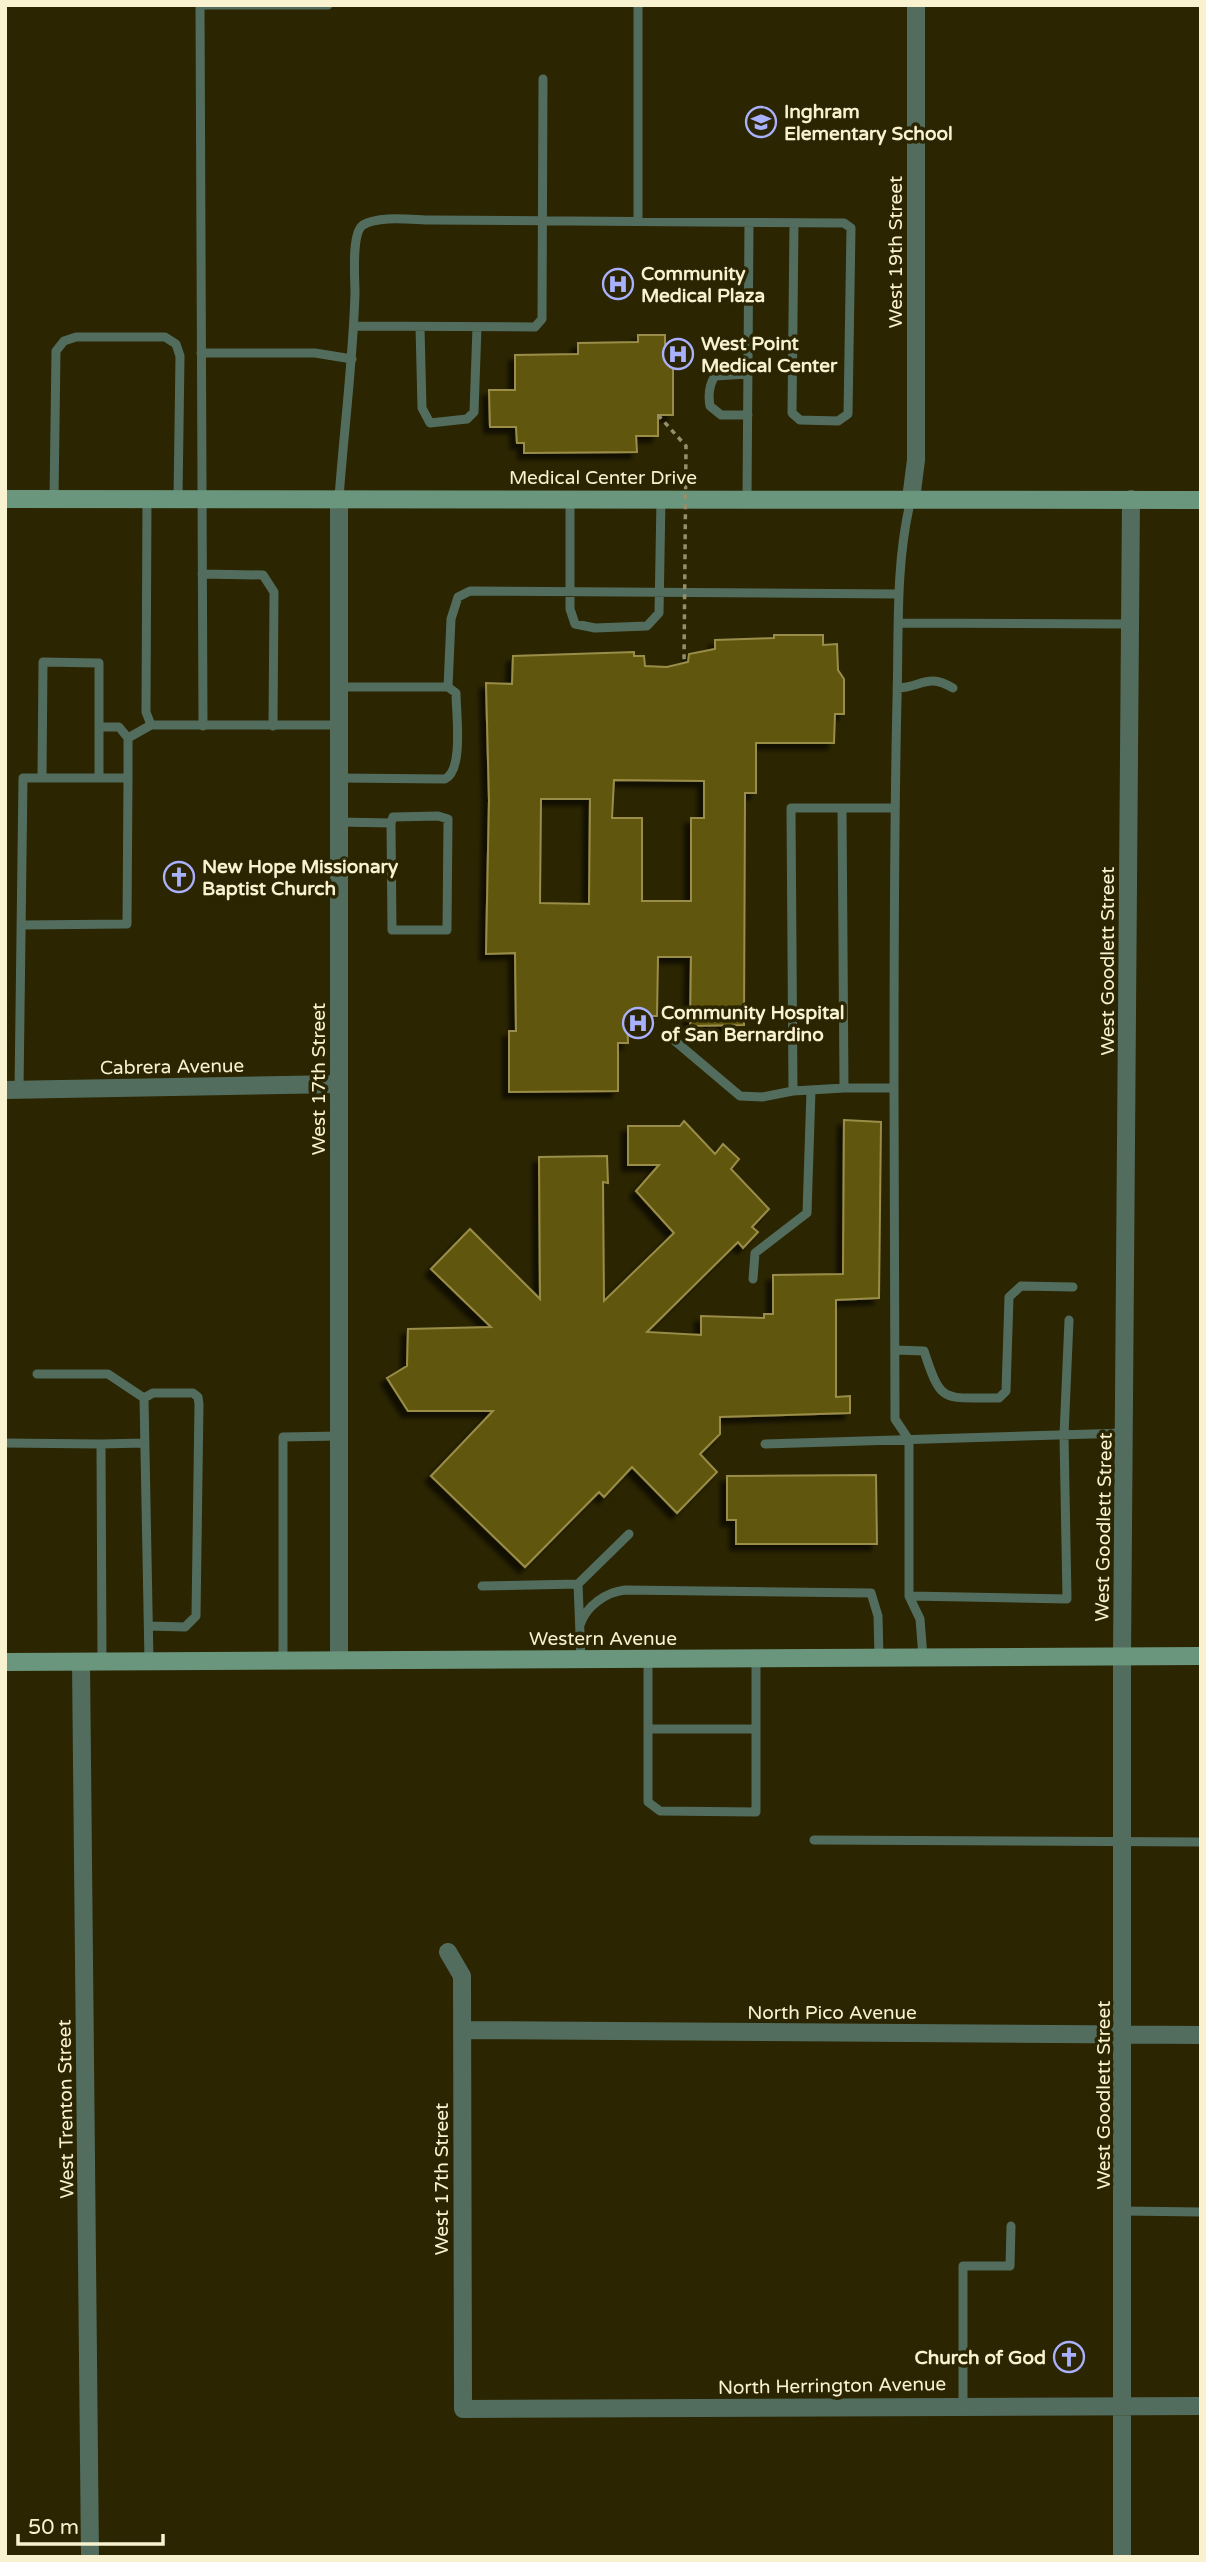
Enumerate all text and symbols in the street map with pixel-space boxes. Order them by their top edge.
place label: Inghram Elementary School [784,101,953,146]
school or university icon: Inghram Elementary School [744,105,778,139]
street label: West 19th Street [885,176,907,328]
place label: Community Medical Plaza [641,263,765,307]
hospital icon: Community Medical Plaza [601,267,635,301]
place label: West Point Medical Center [701,333,838,377]
hospital icon: West Point Medical Center [661,337,695,371]
street label: Medical Center Drive [509,467,697,489]
place label: New Hope Missionary Baptist Church [202,856,399,901]
church icon: New Hope Missionary Baptist Church [162,860,196,894]
street label: West Goodlett Street [1097,866,1119,1056]
place label: Community Hospital of San Bernardino [661,1002,845,1046]
street label: West 17th Street [308,1003,330,1155]
hospital icon: Community Hospital of San Bernardino [621,1006,655,1040]
street label: Cabrera Avenue [100,1055,244,1079]
street label: West Goodlett Street [1091,1432,1117,1622]
street label: Western Avenue [529,1628,677,1650]
street label: West Goodlett Street [1093,2000,1115,2190]
street label: North Pico Avenue [747,2002,917,2024]
street label: West Trenton Street [53,2019,79,2199]
street label: West 17th Street [431,2103,453,2255]
church icon: Church of God [1052,2340,1086,2374]
place label: Church of God [915,2347,1046,2369]
street label: North Herrington Avenue [718,2373,946,2399]
scale bar [18,2502,163,2546]
text: 50 m [28,2515,79,2540]

